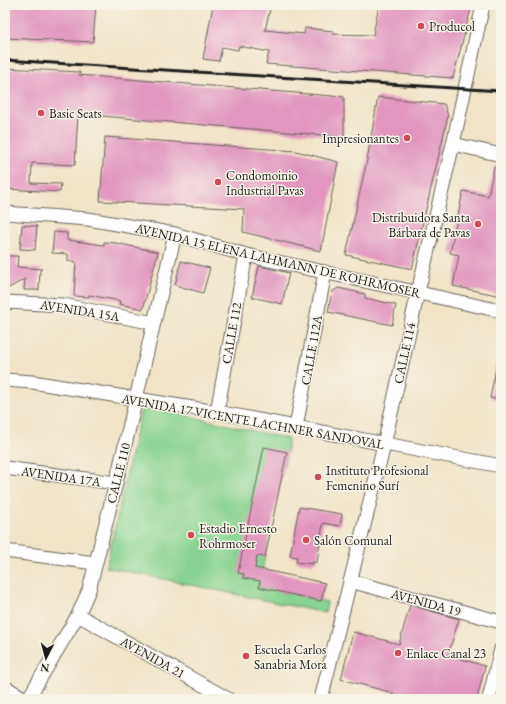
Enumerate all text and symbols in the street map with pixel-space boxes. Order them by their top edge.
place label: Producol [429,18,475,35]
marker: Producol [416,21,426,31]
place label: Basic Seats [49,105,102,122]
marker: Basic Seats [36,108,46,118]
place label: Impresionantes [322,130,399,147]
marker: Impresionantes [402,133,412,143]
place label: Condomoinio Industrial Pavas [226,167,304,199]
marker: Condomoinio Industrial Pavas [213,177,223,187]
place label: Distribuidora Santa Bárbara de Pavas [372,209,471,241]
street label: AVENIDA 15 ELENA LAHMANN DE ROHRMOSER [133,219,423,302]
marker: Distribuidora Santa Bárbara de Pavas [473,219,483,229]
street label: AVENIDA 15A [38,296,122,325]
street label: CALLE 112 [218,300,245,365]
street label: CALLE 112A [297,313,326,387]
street label: CALLE 114 [390,320,419,385]
street label: AVENIDA 17 VICENTE LACHNER SANDOVAL [119,390,386,453]
street label: CALLE 110 [103,441,134,505]
street label: AVENIDA 17A [19,462,103,491]
place label: Instituto Profesional Femenino Surí [326,462,429,494]
marker: Instituto Profesional Femenino Surí [313,472,323,482]
place label: Estadio Ernesto Rohrmoser [199,520,277,552]
marker: Estadio Ernesto Rohrmoser [186,530,196,540]
place label: Salón Comunal [314,532,392,549]
marker: Salón Comunal [301,535,311,545]
street label: AVENIDA 19 [388,585,463,620]
street label: AVENIDA 21 [117,632,188,682]
north arrow [26,638,66,678]
place label: Escuela Carlos Sanabria Mora [254,641,328,673]
place label: Enlace Canal 23 [406,645,486,662]
marker: Enlace Canal 23 [393,648,403,658]
marker: Escuela Carlos Sanabria Mora [241,651,251,661]
text: N [40,661,50,675]

